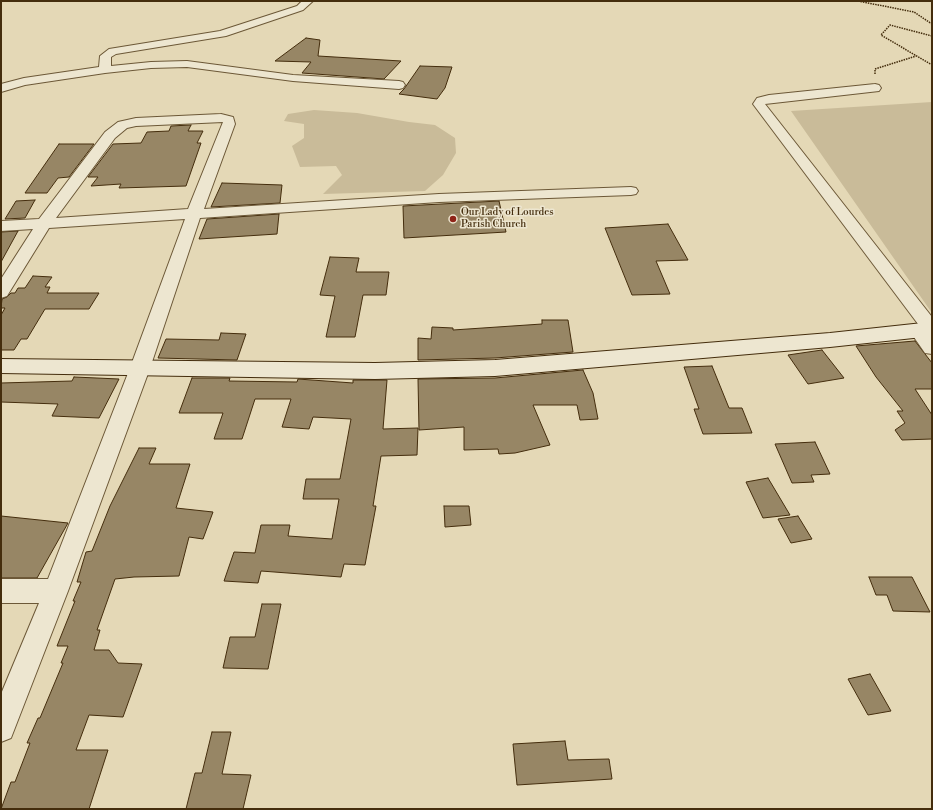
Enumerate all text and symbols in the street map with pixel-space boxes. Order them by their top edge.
place label: Our Lady of Lourdes Parish Church [461,207,554,230]
marker: Our Lady of Lourdes Parish Church [448,214,458,224]

